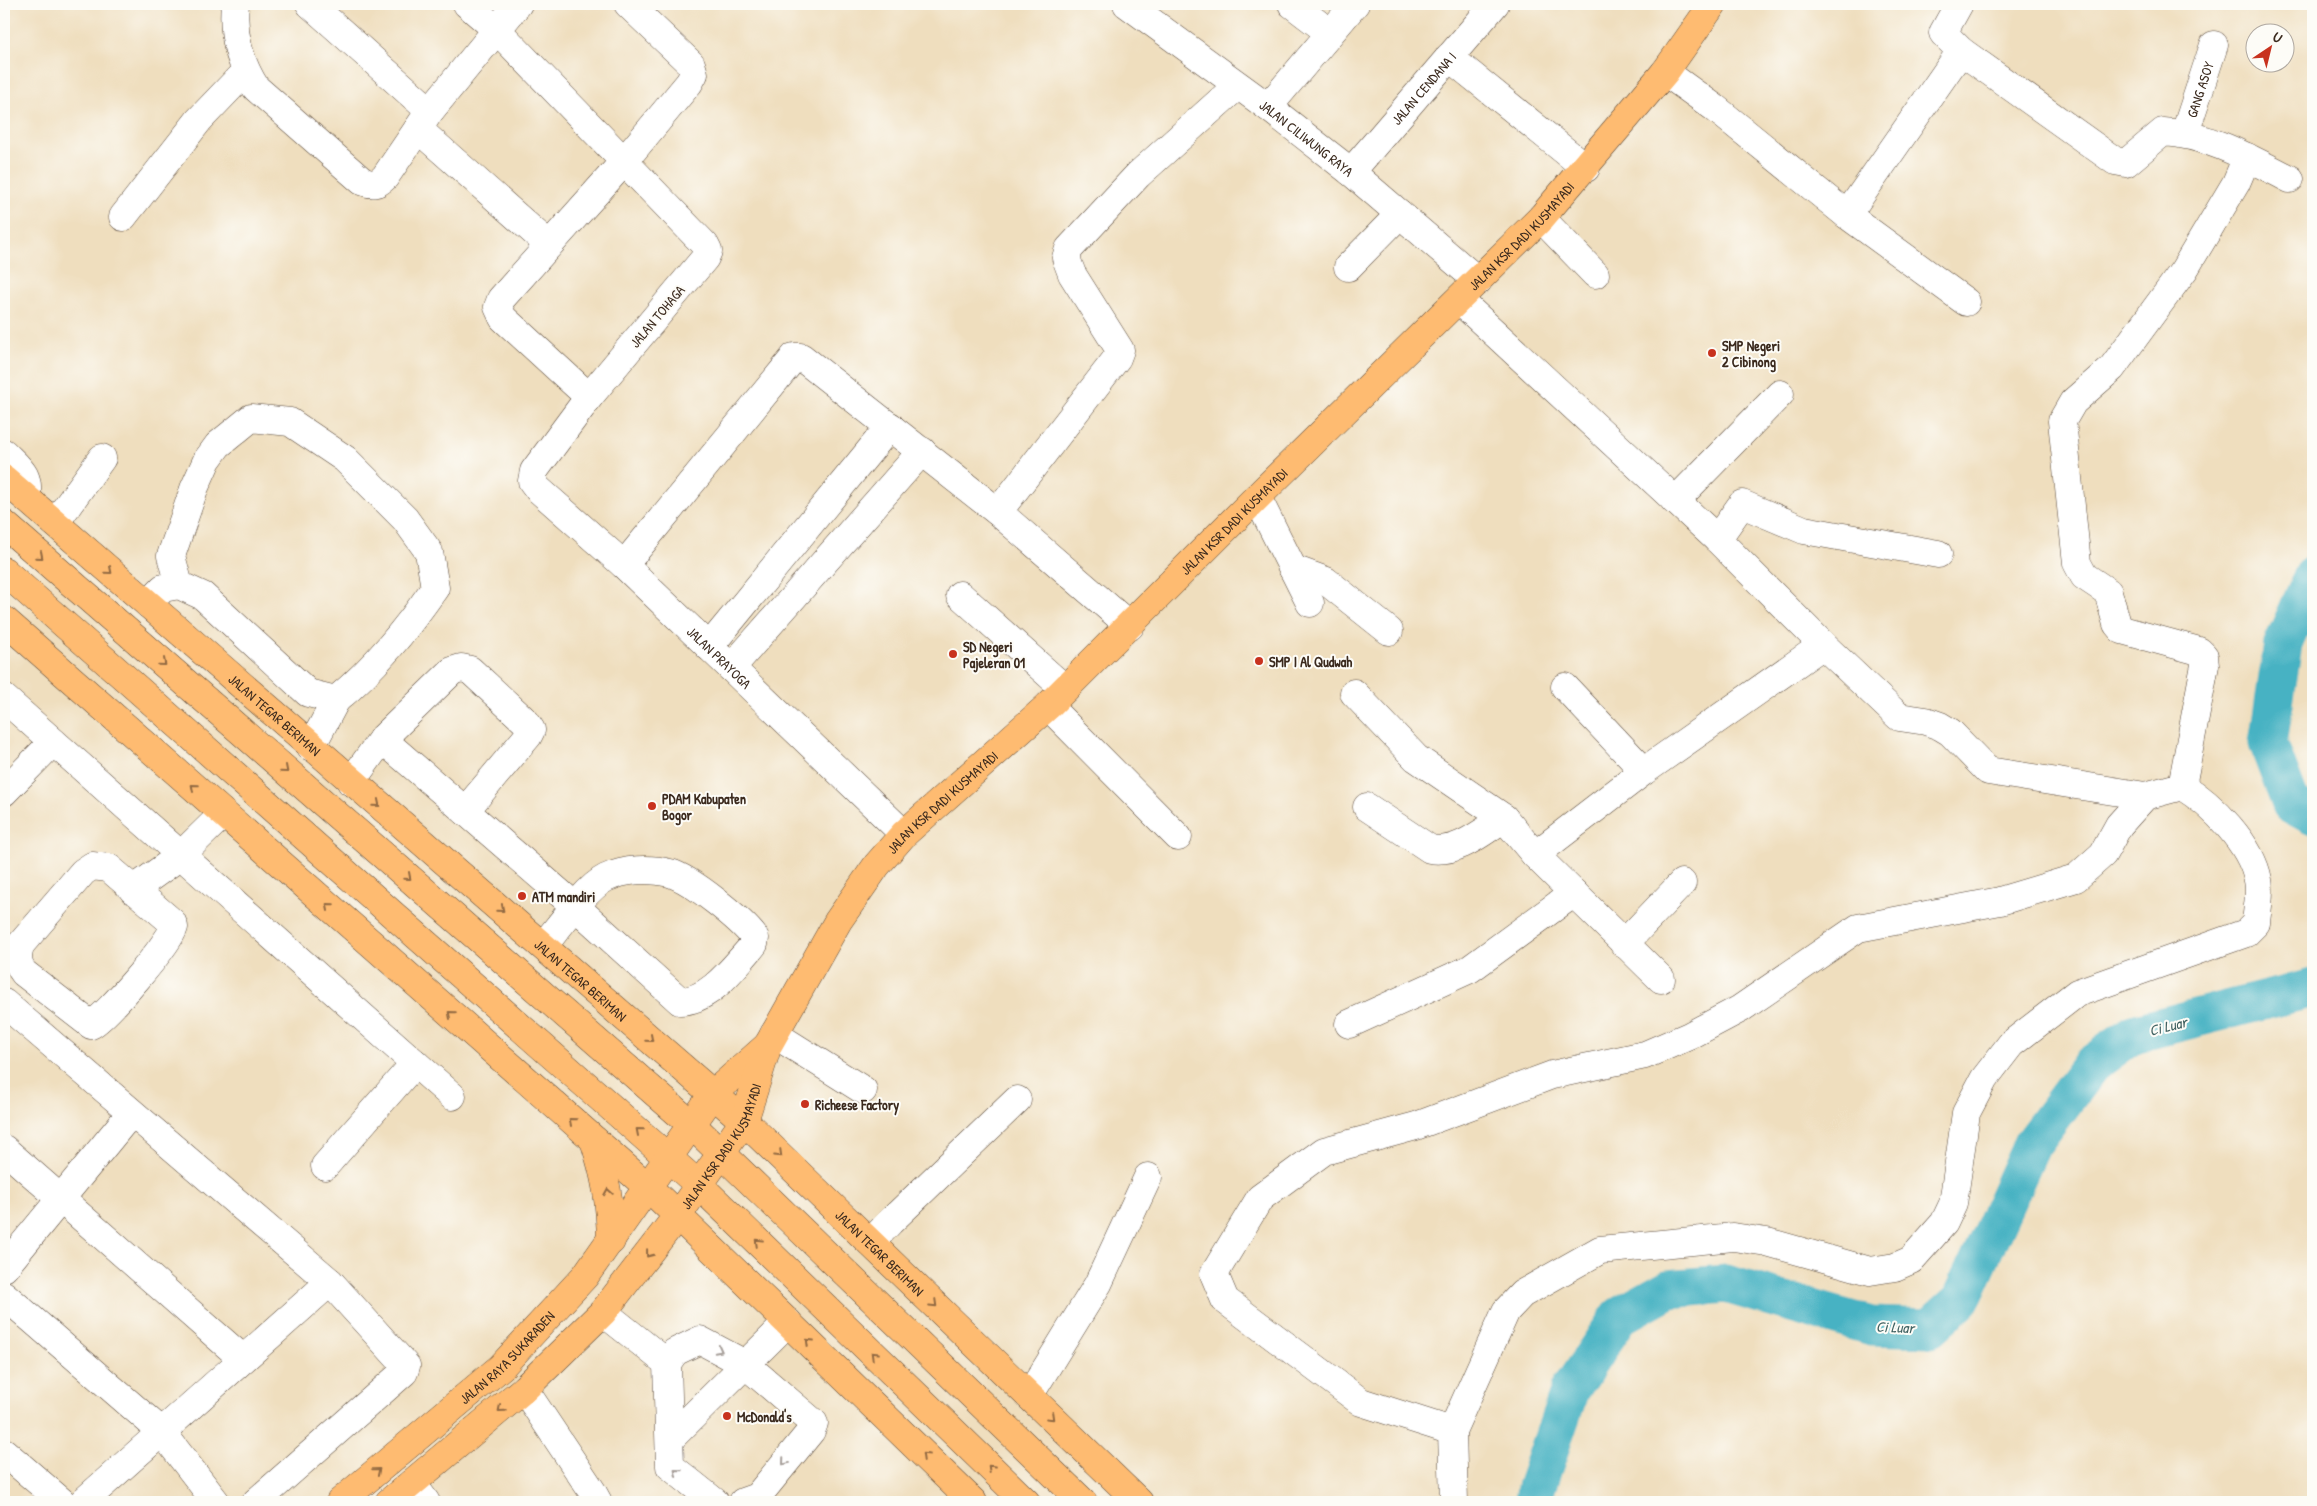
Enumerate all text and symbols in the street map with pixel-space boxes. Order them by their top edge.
north arrow [2244,22,2294,72]
text: U [2269,27,2287,47]
street label: JALAN CENDANA I [1387,47,1460,128]
street label: GANG ASOY [2181,58,2218,120]
street label: JALAN CILIWUNG RAYA [1256,95,1358,180]
street label: JALAN KSR DADI KUSMAYADI [1464,177,1578,294]
street label: JALAN TOHAGA [625,281,689,351]
place label: SMP Negeri 2 Cibinong [1722,336,1780,373]
marker: SMP Negeri 2 Cibinong [1706,347,1718,359]
street label: JALAN KSR DADI KUSMAYADI [1175,463,1291,579]
one-way arrow [35,551,44,560]
one-way arrow [104,565,113,574]
street label: JALAN PRAYOGA [683,622,756,692]
place label: SD Negeri Pajeleran 01 [963,637,1025,673]
marker: SD Negeri Pajeleran 01 [947,648,959,660]
place label: SMP I Al Qudwah [1269,652,1352,671]
marker: SMP I Al Qudwah [1253,655,1265,667]
one-way arrow [157,657,166,666]
street label: JALAN TEGAR BERIMAN [225,669,325,760]
street label: JALAN KSR DADI KUSMAYADI [882,746,1001,857]
one-way arrow [280,764,289,773]
one-way arrow [190,784,199,793]
place label: PDAM Kabupaten Bogor [662,789,746,826]
one-way arrow [371,798,380,807]
marker: PDAM Kabupaten Bogor [646,800,658,812]
one-way arrow [402,871,411,879]
place label: ATM mandiri [532,887,595,906]
marker: ATM mandiri [516,890,528,902]
one-way arrow [325,903,334,912]
one-way arrow [495,903,504,912]
street label: JALAN TEGAR BERIMAN [531,934,631,1025]
one-way arrow [447,1011,456,1020]
water label: Ci Luar [2147,1011,2191,1041]
one-way arrow [644,1033,653,1041]
street label: JALAN KSR DADI KUSMAYADI [676,1081,765,1212]
place label: Richeese Factory [815,1095,899,1116]
marker: Richeese Factory [799,1098,811,1110]
one-way arrow [569,1118,578,1127]
one-way arrow [635,1128,644,1137]
one-way arrow [774,1148,783,1157]
one-way arrow [604,1188,614,1196]
street label: JALAN TEGAR BERIMAN [832,1205,929,1300]
one-way arrow [754,1239,763,1248]
one-way arrow [646,1248,654,1257]
one-way arrow [928,1298,937,1307]
street label: JALAN RAYA SUKARADEN [455,1306,558,1408]
water label: Ci Luar [1876,1316,1917,1338]
one-way arrow [806,1339,815,1348]
one-way arrow [713,1344,722,1354]
one-way arrow [871,1352,880,1361]
one-way arrow [497,1403,506,1412]
place label: McDonald's [737,1407,792,1426]
marker: McDonald's [721,1410,733,1422]
one-way arrow [1045,1411,1054,1420]
one-way arrow [922,1453,931,1462]
one-way arrow [783,1456,791,1465]
one-way arrow [988,1465,997,1474]
one-way arrow [372,1467,381,1476]
one-way arrow [674,1469,683,1477]

